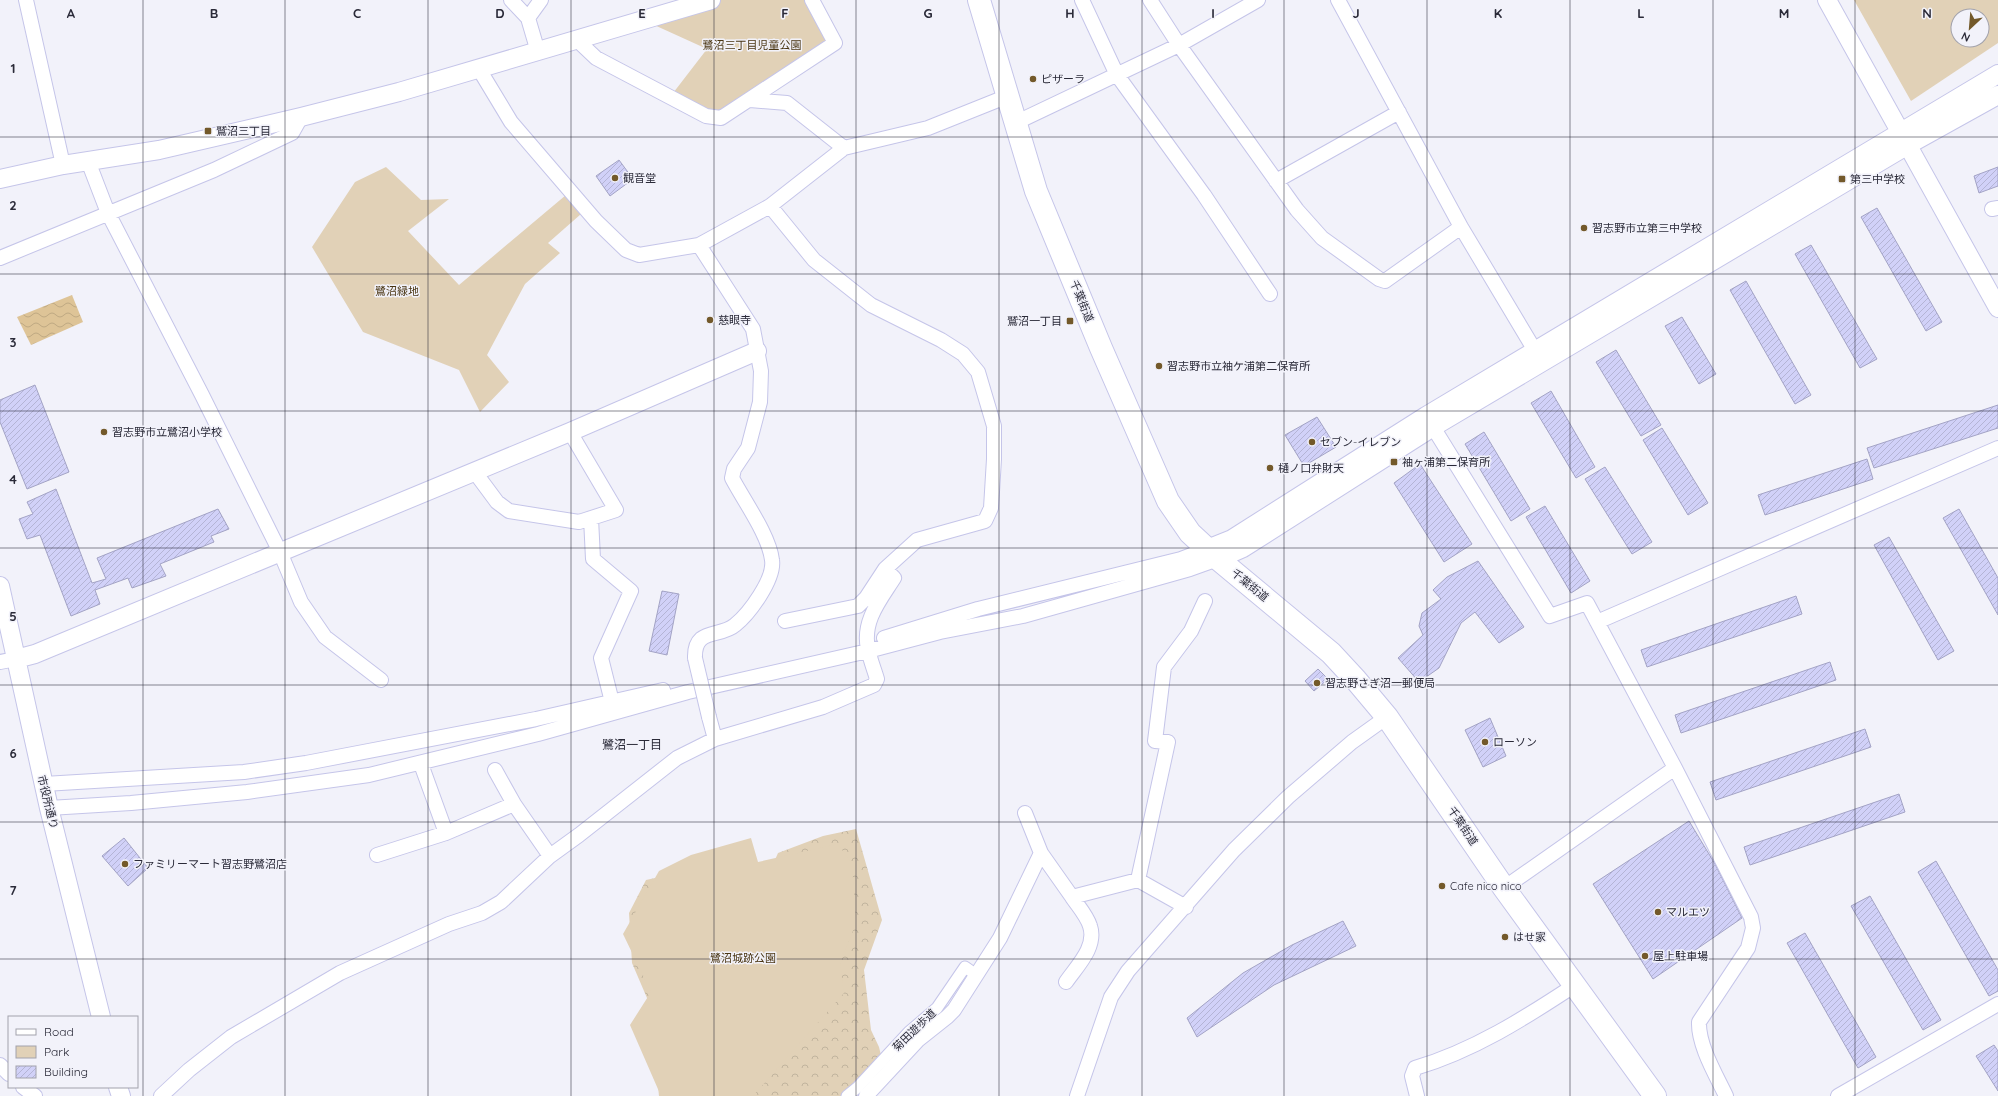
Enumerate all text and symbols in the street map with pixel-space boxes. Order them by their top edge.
text: A [67,5,76,21]
text: B [210,5,218,21]
text: C [353,5,361,21]
text: D [495,5,505,21]
text: E [638,5,646,21]
text: F [781,5,789,21]
text: G [923,5,933,21]
text: H [1065,5,1075,21]
text: I [1211,5,1215,21]
text: J [1352,5,1360,21]
text: K [1494,5,1503,21]
text: L [1637,5,1645,21]
text: M [1779,5,1789,21]
text: N [1922,5,1932,21]
north arrow [1950,8,1990,48]
text: N [1959,29,1972,45]
park label: 鷺沼三丁目児童公園 [703,38,802,52]
text: 1 [10,60,16,76]
place label: ピザーラ [1041,72,1085,86]
marker: ピザーラ [1028,74,1038,84]
place label: 鷲沼三丁目 [216,124,271,138]
marker: 鷲沼三丁目 [203,126,213,136]
place label: 観音堂 [623,171,656,185]
place label: 第三中学校 [1850,172,1905,186]
marker: 観音堂 [610,173,620,183]
marker: 第三中学校 [1837,174,1847,184]
text: 2 [9,197,17,213]
place label: 習志野市立第三中学校 [1592,221,1702,235]
marker: 習志野市立第三中学校 [1579,223,1589,233]
street label: 千葉街道 [1067,278,1097,324]
park label: 鷺沼緑地 [375,284,419,298]
place label: 慈眼寺 [718,313,751,327]
place label: 鷲沼一丁目 [1007,314,1062,328]
marker: 慈眼寺 [705,315,715,325]
marker: 鷲沼一丁目 [1065,316,1075,326]
text: 3 [10,334,17,350]
place label: 習志野市立袖ケ浦第二保育所 [1167,359,1311,373]
marker: 習志野市立袖ケ浦第二保育所 [1154,361,1164,371]
place label: 習志野市立鷺沼小学校 [112,425,222,439]
marker: 習志野市立鷺沼小学校 [99,427,109,437]
place label: セブン-イレブン [1320,435,1401,449]
marker: セブン-イレブン [1307,437,1317,447]
place label: 袖ヶ浦第二保育所 [1402,455,1491,469]
marker: 袖ヶ浦第二保育所 [1389,457,1399,467]
place label: 樋ノ口弁財天 [1278,461,1344,475]
marker: 樋ノ口弁財天 [1265,463,1275,473]
text: 4 [9,471,17,487]
street label: 千葉街道 [1228,566,1272,604]
text: 5 [9,608,17,624]
place label: 習志野さぎ沼一郵便局 [1325,676,1435,690]
marker: 習志野さぎ沼一郵便局 [1312,678,1322,688]
place label: ローソン [1493,735,1537,749]
district label: 鷺沼一丁目 [602,737,662,752]
marker: ローソン [1480,737,1490,747]
text: 6 [9,745,17,761]
street label: 市役所通り [35,774,61,830]
street label: 千葉街道 [1445,804,1481,848]
place label: ファミリーマート習志野鷺沼店 [133,857,287,871]
marker: ファミリーマート習志野鷺沼店 [120,859,130,869]
place label: Cafe nico nico [1450,879,1522,893]
marker: Cafe nico nico [1437,881,1447,891]
text: 7 [9,882,17,898]
place label: マルエツ [1666,905,1710,919]
marker: マルエツ [1653,907,1663,917]
place label: はせ家 [1513,930,1546,944]
marker: はせ家 [1500,932,1510,942]
place label: 屋上駐車場 [1653,949,1708,963]
park label: 鷺沼城跡公園 [710,951,776,965]
marker: 屋上駐車場 [1640,951,1650,961]
street label: 菊田遊歩道 [889,1006,939,1054]
legend [8,1016,138,1088]
text: Road [44,1024,74,1039]
text: Park [44,1044,69,1059]
text: Building [44,1064,88,1079]

